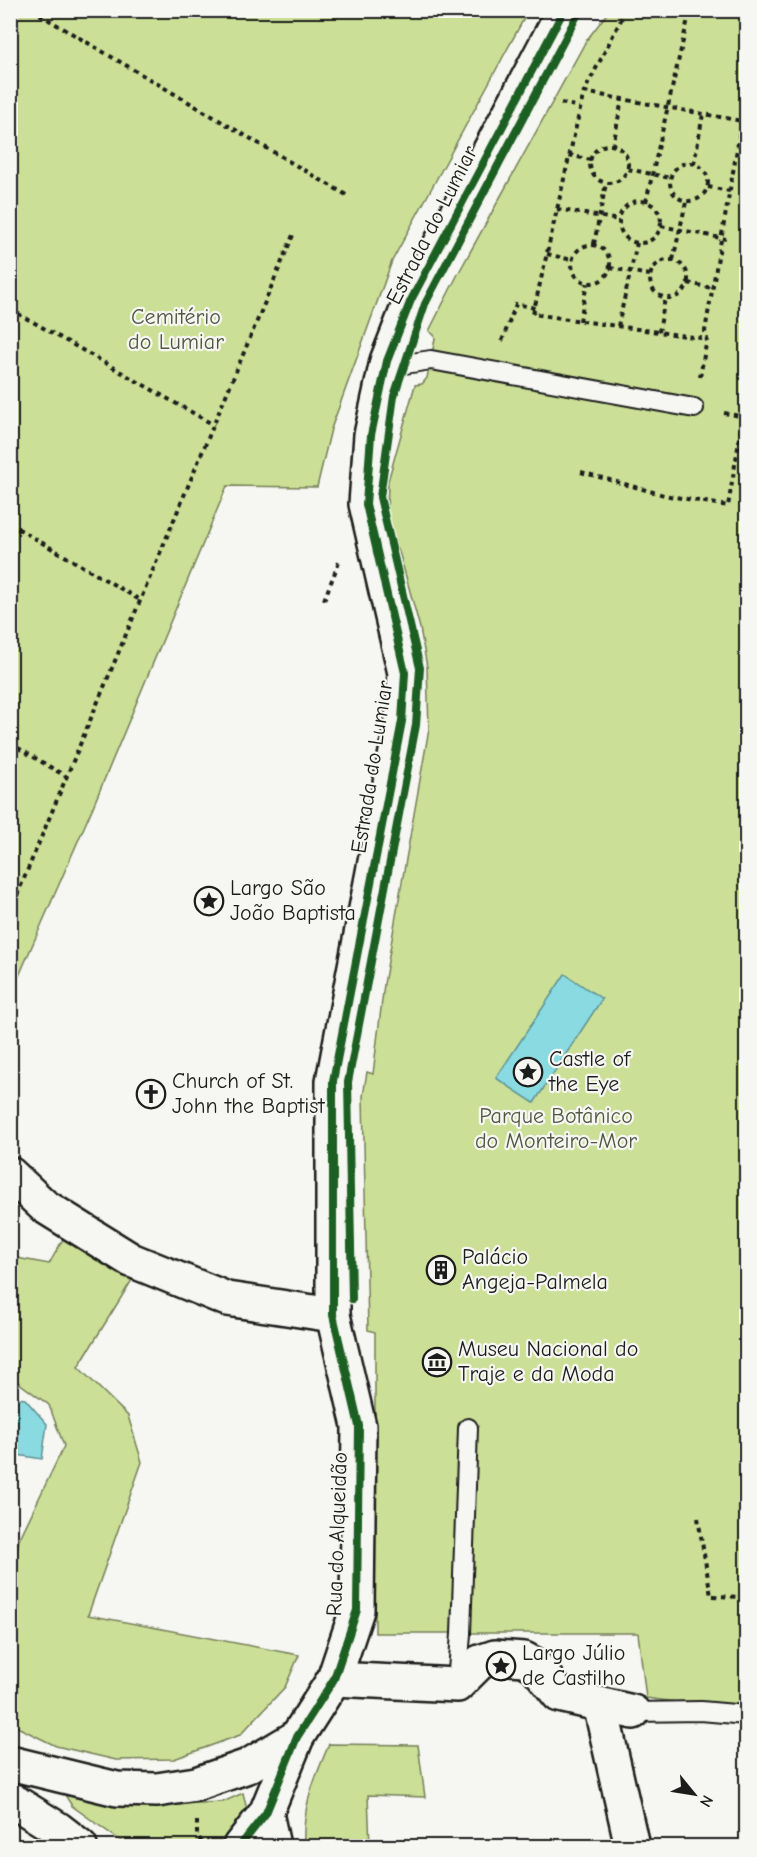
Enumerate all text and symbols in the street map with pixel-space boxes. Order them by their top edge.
street label: Estrada do Lumiar [381,141,483,309]
park label: Cemitério do Lumiar [128,304,224,355]
street label: Estrada do Lumiar [346,678,399,855]
place label: Largo São João Baptista [230,875,356,926]
place icon: Largo São João Baptista [193,885,225,917]
place label: Castle of the Eye [548,1046,632,1097]
place icon: Castle of the Eye [512,1056,544,1088]
place label: Church of St. John the Baptist [172,1068,325,1119]
church icon: Church of St. John the Baptist [135,1078,167,1110]
park label: Parque Botânico do Monteiro-Mor [475,1103,637,1154]
place label: Palácio Angeja-Palmela [462,1244,608,1295]
building icon: Palácio Angeja-Palmela [425,1254,457,1286]
place label: Museu Nacional do Traje e da Moda [458,1336,638,1387]
museum icon: Museu Nacional do Traje e da Moda [421,1346,453,1378]
street label: Rua do Alqueidão [321,1451,353,1617]
place label: Largo Júlio de Castilho [522,1640,626,1691]
place icon: Largo Júlio de Castilho [485,1650,517,1682]
north arrow [664,1764,724,1824]
text: N [696,1792,717,1810]

